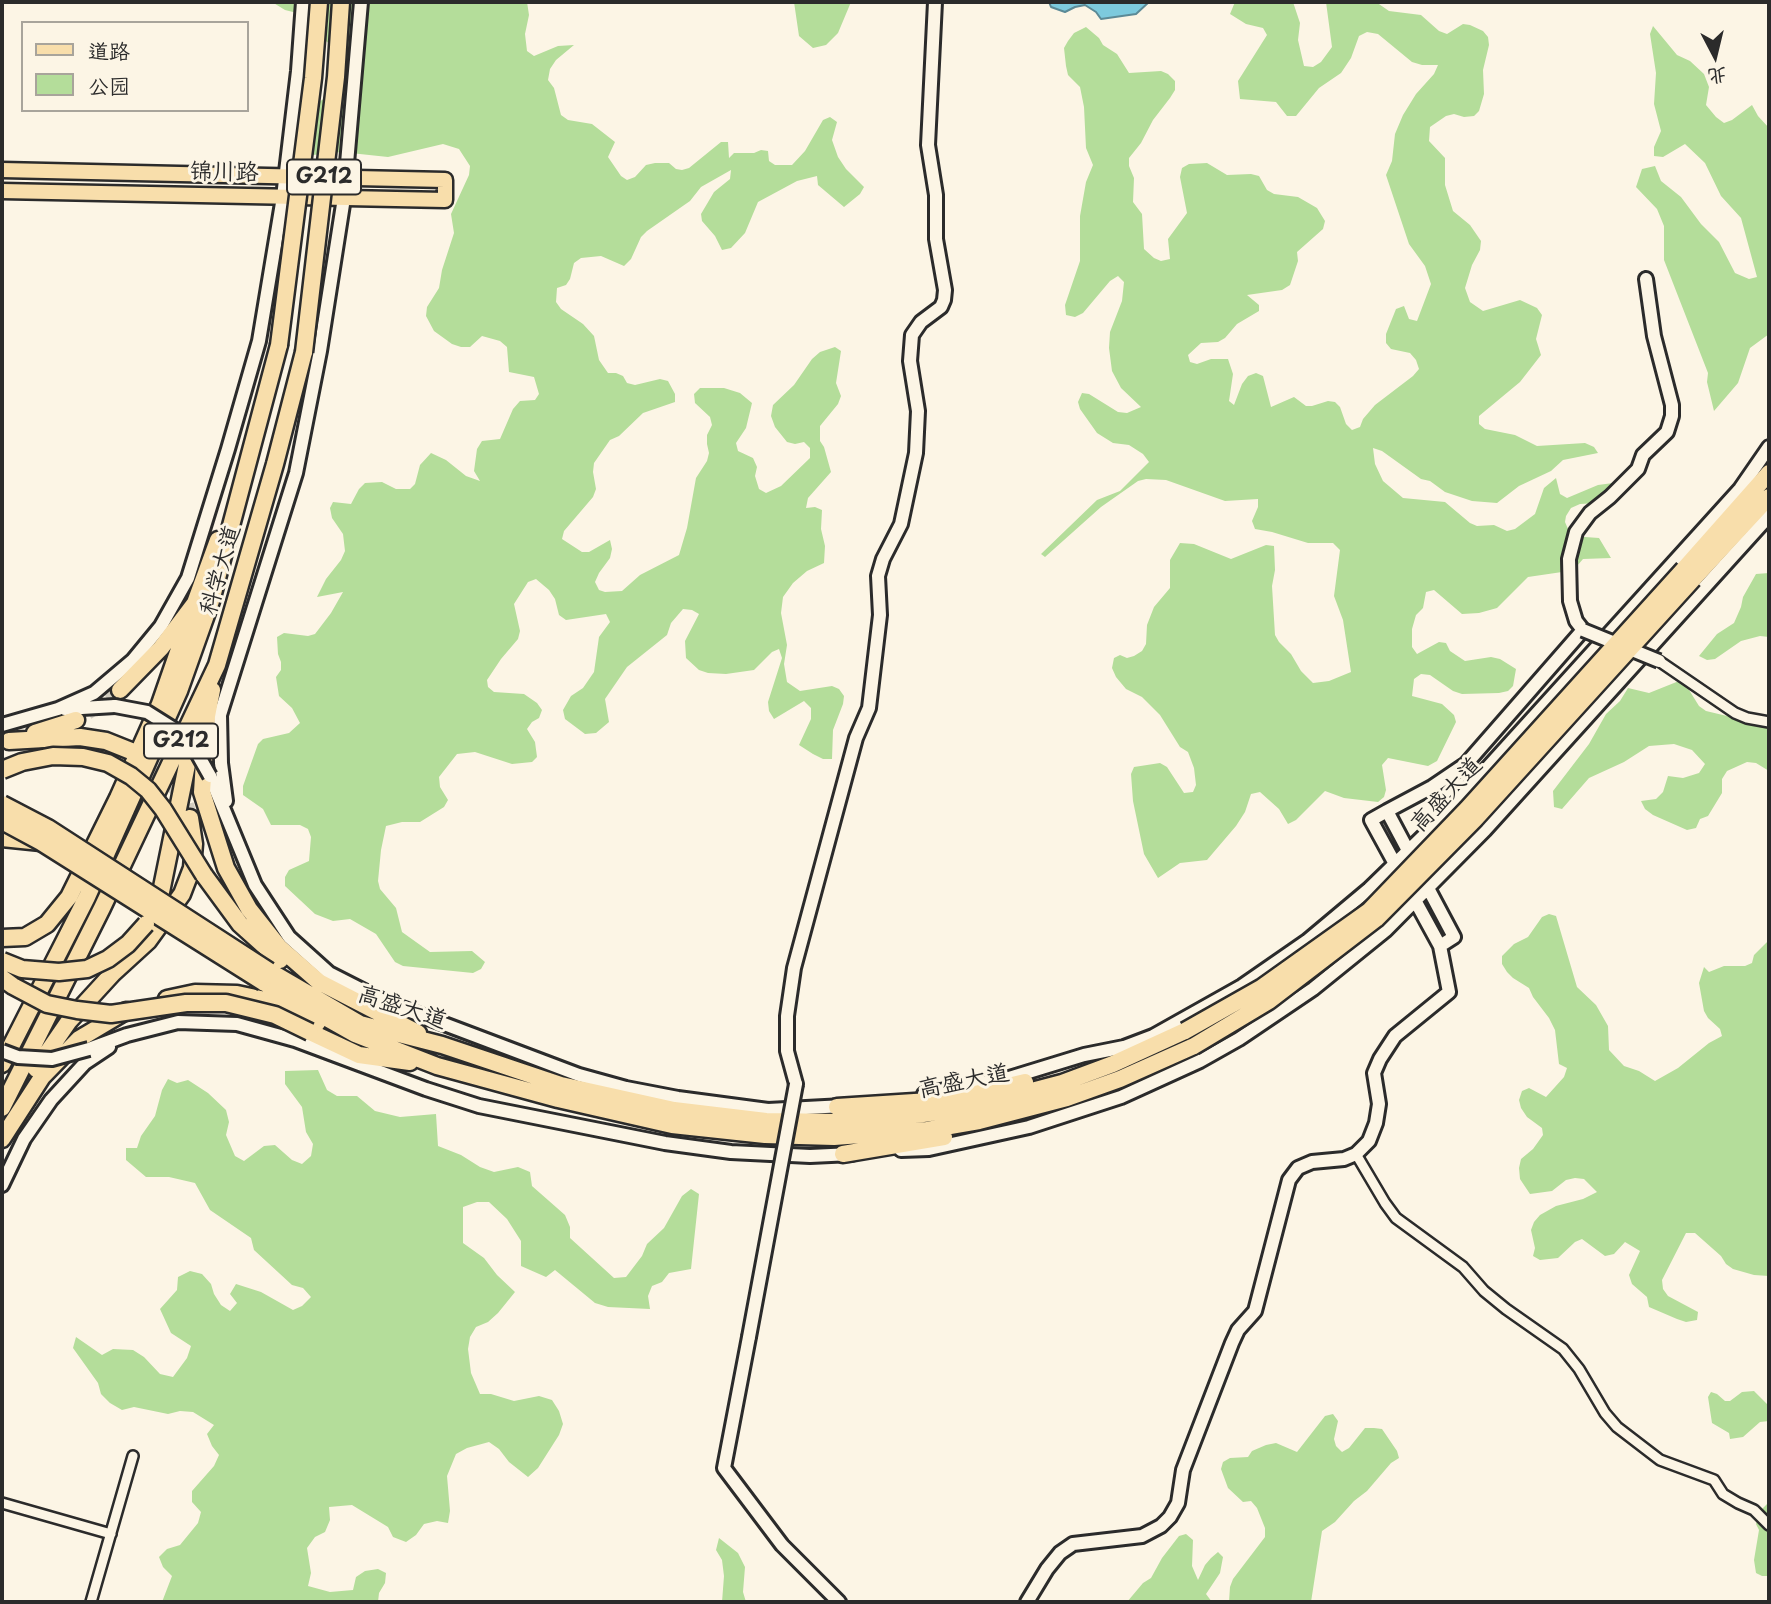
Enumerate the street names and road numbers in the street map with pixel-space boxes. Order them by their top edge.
street label: 锦川路 [189,159,259,187]
road number: G212 [287,160,361,194]
street label: 科学大道 [195,522,247,618]
road number: G212 [144,724,218,758]
street label: 高盛大道 [1406,752,1488,838]
street label: 高盛大道 [354,981,450,1035]
street label: 高盛大道 [916,1060,1012,1104]

